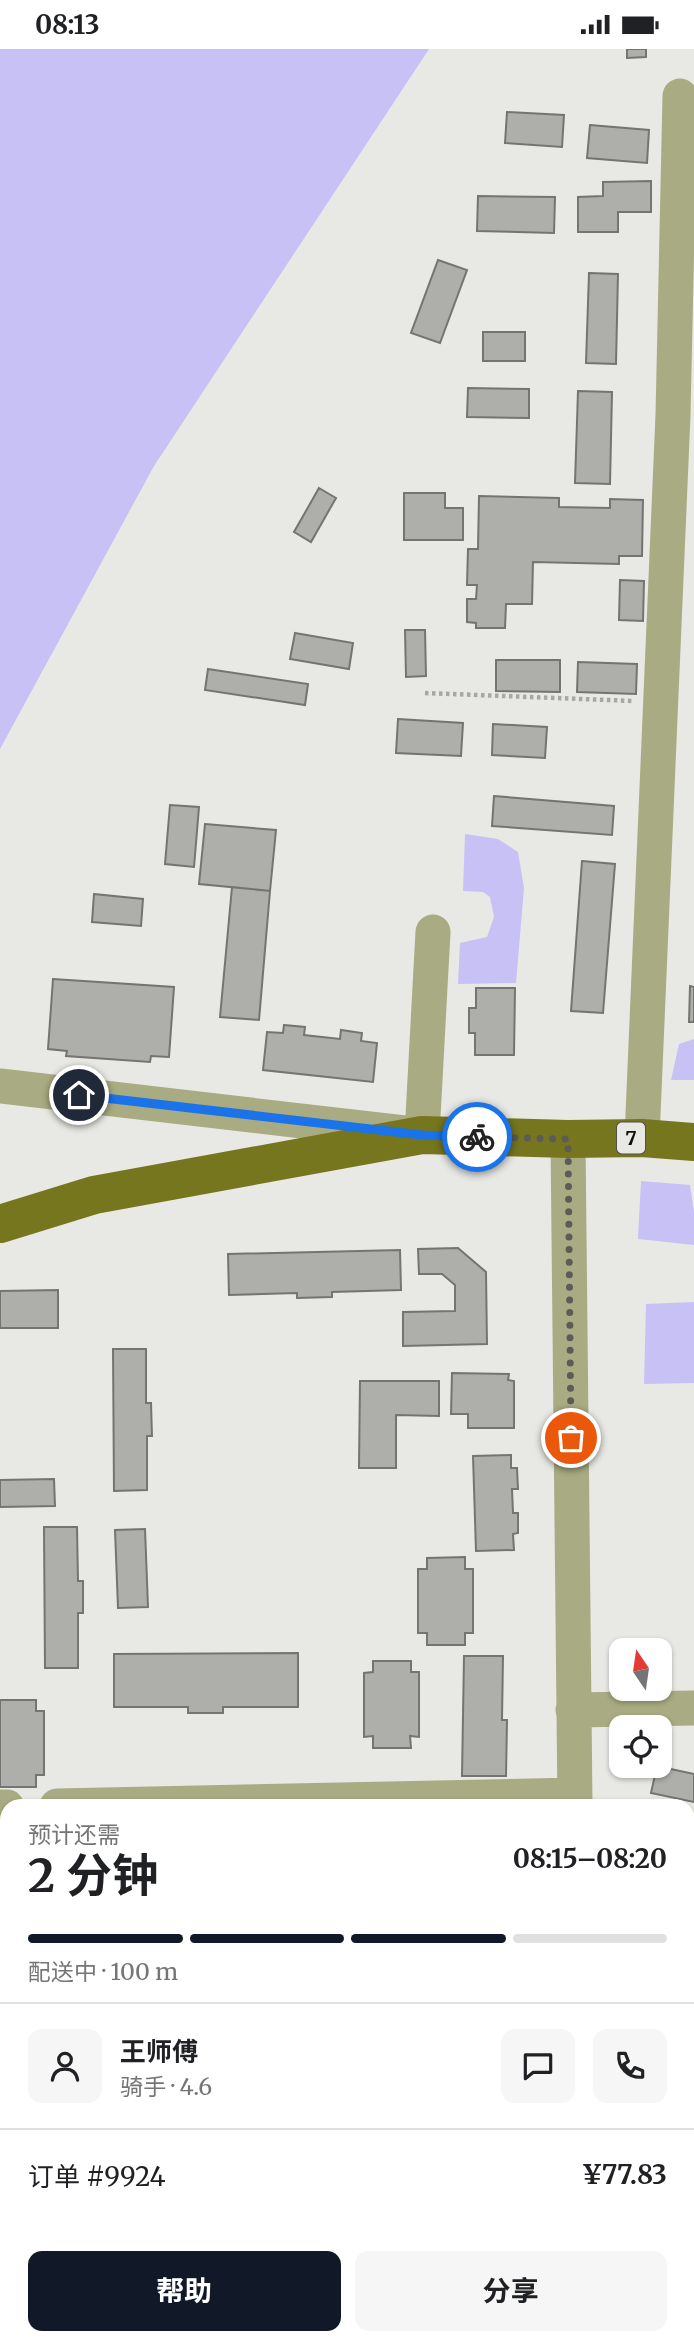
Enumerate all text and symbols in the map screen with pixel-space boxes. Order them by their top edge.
text: 08:13 [35,8,100,41]
pin [49,1065,109,1125]
icon: home [60,1076,98,1114]
courier [442,1102,512,1172]
icon: bike [458,1118,496,1156]
road number: 7 [617,1123,645,1154]
pin [541,1408,601,1468]
icon: bag [552,1419,590,1457]
north arrow [609,1638,672,1701]
map controls [609,1638,672,1778]
button: locate [609,1715,672,1778]
text: 预计还需 [28,1820,120,1849]
text: 08:15–08:20 [513,1842,667,1875]
text: 2 分钟 [28,1847,158,1905]
text: 配送中 · 100 m [28,1957,178,1986]
button: person [28,2029,102,2103]
button: chat [501,2029,575,2103]
button: phone [593,2029,667,2103]
text: 王师傅 [120,2035,198,2068]
text: 骑手 · 4.6 [120,2072,212,2101]
text: ¥77.83 [582,2158,667,2191]
text: 订单 #9924 [28,2160,166,2193]
button: 帮助 [28,2251,341,2331]
button: 分享 [355,2251,667,2331]

